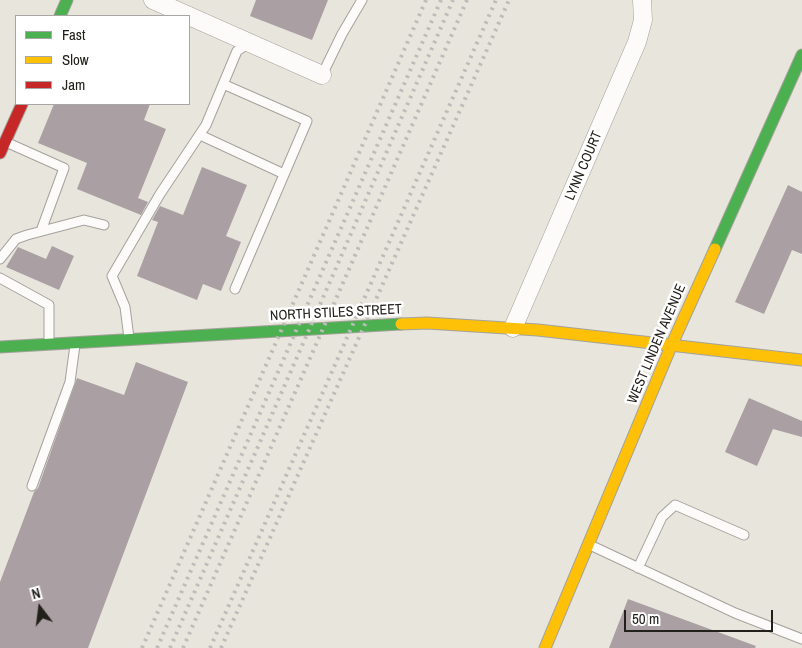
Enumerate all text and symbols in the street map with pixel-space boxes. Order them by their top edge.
legend [15,15,190,105]
text: Fast [62,24,85,45]
text: Slow [62,49,89,70]
text: Jam [62,74,85,95]
street label: LYNN COURT [562,129,606,203]
street label: WEST LINDEN AVENUE [624,282,690,406]
street label: NORTH STILES STREET [270,301,402,325]
north arrow [15,583,65,633]
text: N [30,584,42,603]
scale bar [627,600,776,632]
text: 50 m [632,608,659,629]

